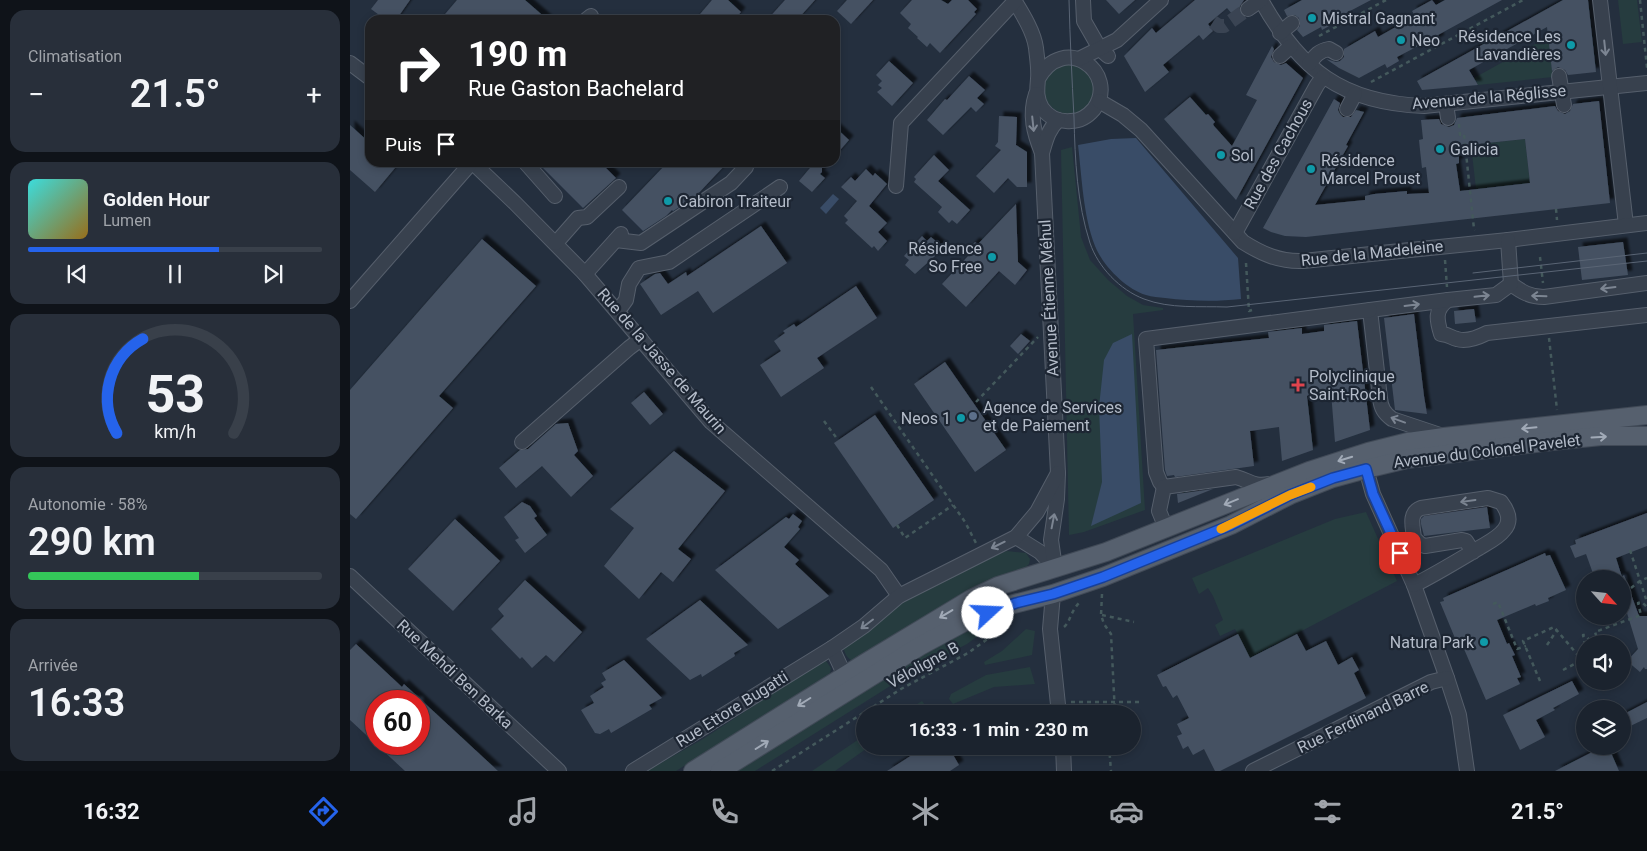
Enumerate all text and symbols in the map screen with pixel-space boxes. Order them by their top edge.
place label: Mistral Gagnant [1322,9,1435,28]
marker: Mistral Gagnant [1306,12,1318,24]
place label: Résidence Les Lavandières [1458,27,1561,64]
place label: Neo [1411,31,1440,50]
text: 190 m [468,34,567,75]
marker: Neo [1395,34,1407,46]
icon: right [385,35,450,100]
marker: Résidence Les Lavandières [1565,39,1577,51]
one-way arrow [1600,40,1610,56]
text: Climatisation [28,47,122,66]
text: 21.5° [130,72,220,116]
text: Rue Gaston Bachelard [468,76,684,101]
text: − [28,78,44,111]
text: + [306,78,322,111]
street label: Avenue de la Réglisse [1411,81,1567,113]
street label: Rue des Cachous [1240,95,1316,213]
one-way arrow [1028,116,1038,132]
icon: arrive [432,130,460,158]
text: Puis [385,133,422,156]
place label: Galicia [1450,140,1498,159]
marker: Galicia [1434,143,1446,155]
place label: Sol [1231,146,1254,165]
marker: Sol [1215,149,1227,161]
place label: Résidence Marcel Proust [1321,151,1420,188]
marker: Résidence Marcel Proust [1305,163,1317,175]
text: Golden Hour [103,188,210,211]
place label: Cabiron Traiteur [678,192,792,211]
marker: Cabiron Traiteur [662,195,674,207]
text: Lumen [103,211,151,230]
street label: Avenue Étienne Méhul [1035,219,1063,377]
street label: Rue de la Madeleine [1300,236,1444,270]
place label: Résidence So Free [908,239,982,276]
marker: Résidence So Free [986,251,998,263]
icon: previous [63,260,91,288]
icon: pause [161,260,189,288]
icon: next [259,260,287,288]
one-way arrow [1601,283,1617,293]
street label: Rue de la Jasse de Maurin [594,284,730,438]
one-way arrow [1474,291,1490,301]
one-way arrow [1531,291,1547,300]
one-way arrow [1404,299,1420,309]
text: 53 [145,364,205,425]
place label: Polyclinique Saint-Roch [1309,367,1395,404]
marker: Polyclinique Saint-Roch [1291,378,1305,392]
place label: Agence de Services et de Paiement [983,398,1122,435]
place label: Neos 1 [901,409,951,428]
marker: Agence de Services et de Paiement [967,410,979,422]
marker: Neos 1 [955,412,967,424]
one-way arrow [1391,415,1406,424]
text: km/h [154,421,196,442]
one-way arrow [1521,423,1537,433]
street label: Avenue du Colonel Pavelet [1392,430,1582,472]
one-way arrow [1591,432,1607,442]
one-way arrow [1338,454,1354,464]
text: Autonomie · 58% [28,495,148,514]
one-way arrow [1460,496,1476,506]
one-way arrow [1224,498,1239,507]
one-way arrow [1049,513,1059,529]
text: 290 km [28,520,156,564]
pin [1379,532,1421,574]
icon: arrive [1386,539,1414,567]
one-way arrow [991,541,1006,550]
north arrow [1576,570,1631,625]
map controls [1576,570,1631,755]
position arrow [961,586,1013,638]
one-way arrow [940,609,954,619]
street label: Rue Mehdi Ben Barka [393,615,517,733]
one-way arrow [861,618,874,629]
place label: Natura Park [1390,633,1475,652]
button: sound [1576,635,1631,690]
marker: Natura Park [1478,636,1490,648]
street label: Véloligne B [884,637,962,693]
text: Arrivée [28,656,78,675]
street label: Rue Ettore Bugatti [673,667,791,751]
street label: Rue Ferdinand Barre [1294,677,1432,757]
text: 16:33 [28,681,125,725]
speed limit sign: 60 [365,690,430,755]
one-way arrow [797,697,811,707]
button: layers [1576,700,1631,755]
text: 16:33 · 1 min · 230 m [908,718,1089,741]
one-way arrow [754,740,768,750]
icon: directions [306,794,341,829]
icon: music [506,794,541,829]
icon: phone [707,794,742,829]
icon: climate [908,794,943,829]
icon: car [1109,794,1144,829]
icon: filters [1310,794,1345,829]
text: 16:32 [83,799,140,824]
text: 21.5° [1511,799,1564,824]

